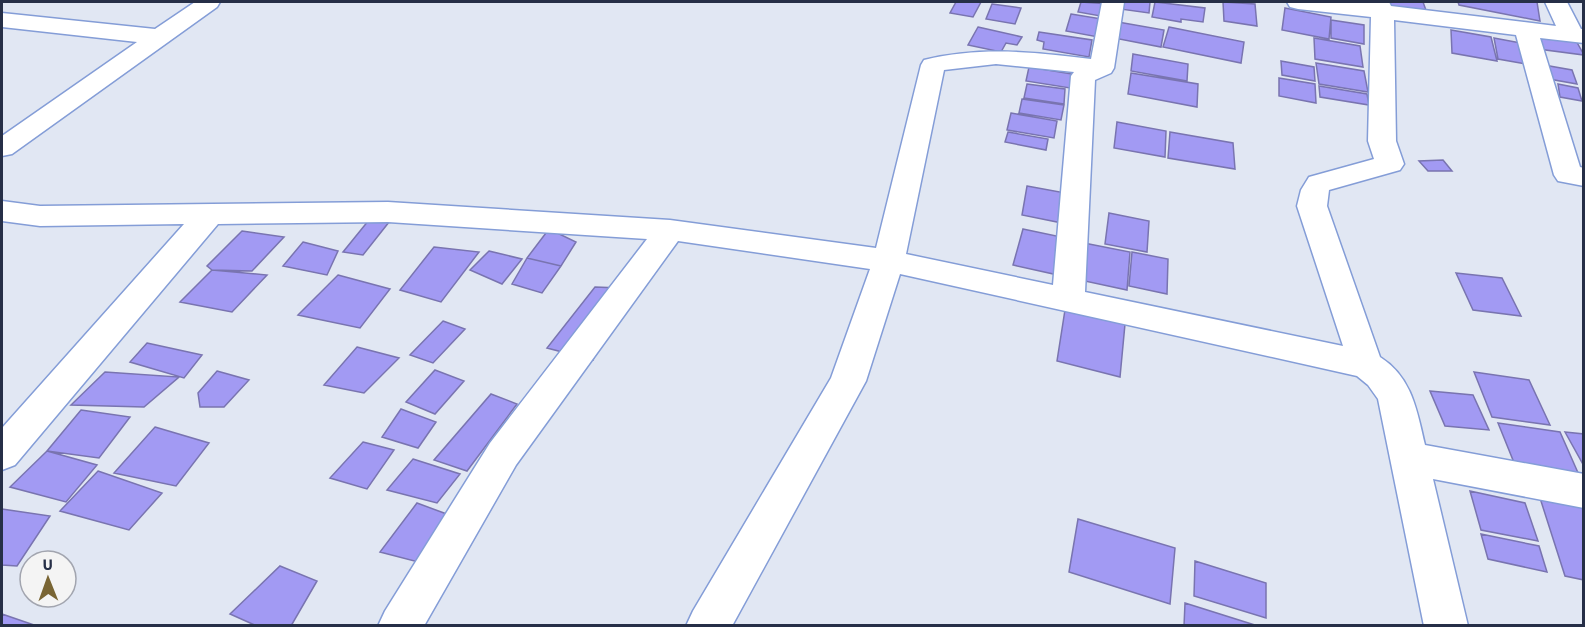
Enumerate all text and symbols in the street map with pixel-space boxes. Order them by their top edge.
north arrow [18,549,78,609]
text: U [42,554,53,576]

